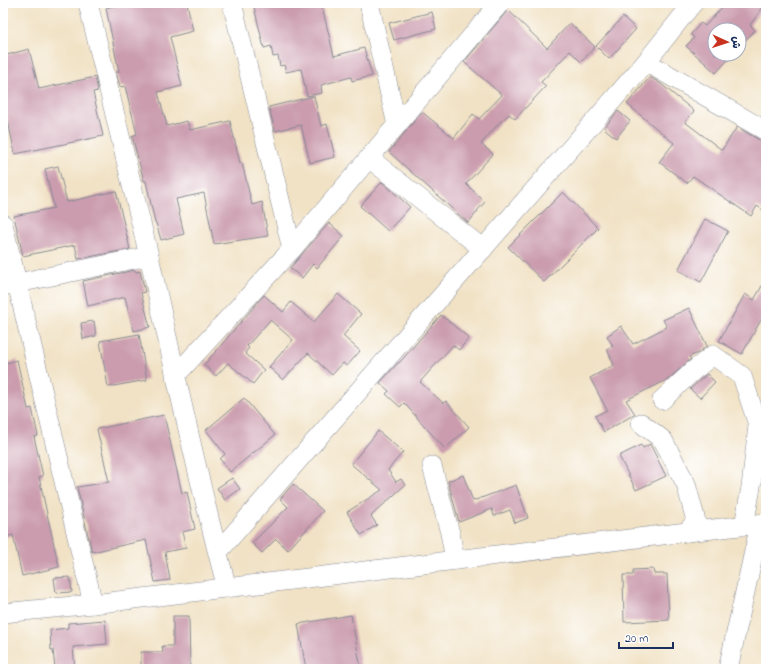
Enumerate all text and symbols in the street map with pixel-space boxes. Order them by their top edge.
north arrow [707,22,747,62]
text: ش [728,36,744,49]
scale bar [619,624,673,650]
text: 20 m [625,630,648,648]

